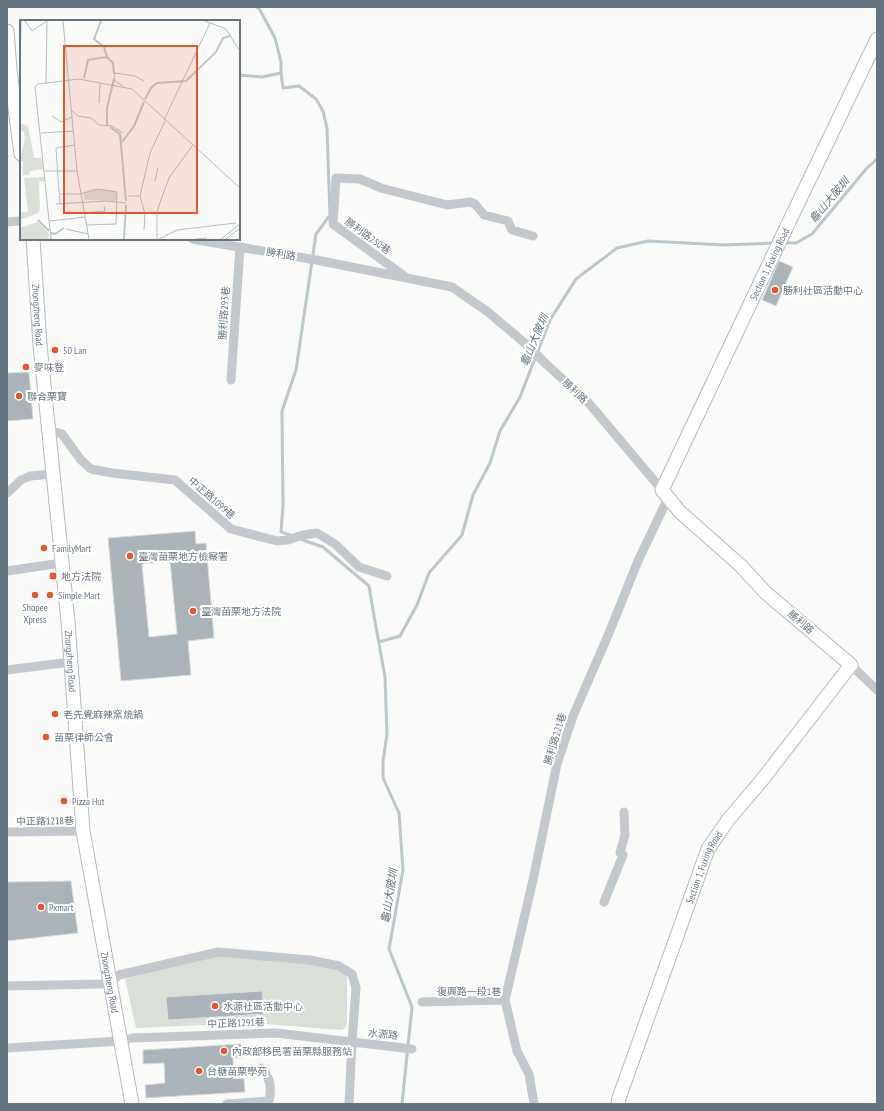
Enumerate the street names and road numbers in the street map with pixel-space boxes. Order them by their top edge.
street label: 勝利路250巷 [343,215,393,257]
street label: Section 1, Fuxing Road [746,226,792,302]
street label: 勝利路 [265,245,297,263]
street label: Zhongzheng Road [29,284,47,346]
street label: 勝利路293巷 [216,286,232,340]
street label: 勝利路 [560,376,590,406]
street label: 中正路1099巷 [186,474,238,522]
street label: 勝利路 [785,607,817,637]
street label: Zhongzheng Road [62,630,80,693]
street label: 勝利路221巷 [541,712,569,766]
street label: 中正路1218巷 [16,814,74,828]
street label: Section 1, Fuxing Road [682,828,725,905]
street label: Zhongzheng Road [98,951,122,1014]
street label: 復興路一段1巷 [437,985,501,998]
street label: 中正路1291巷 [207,1015,265,1031]
street label: 水源路 [367,1026,399,1042]

